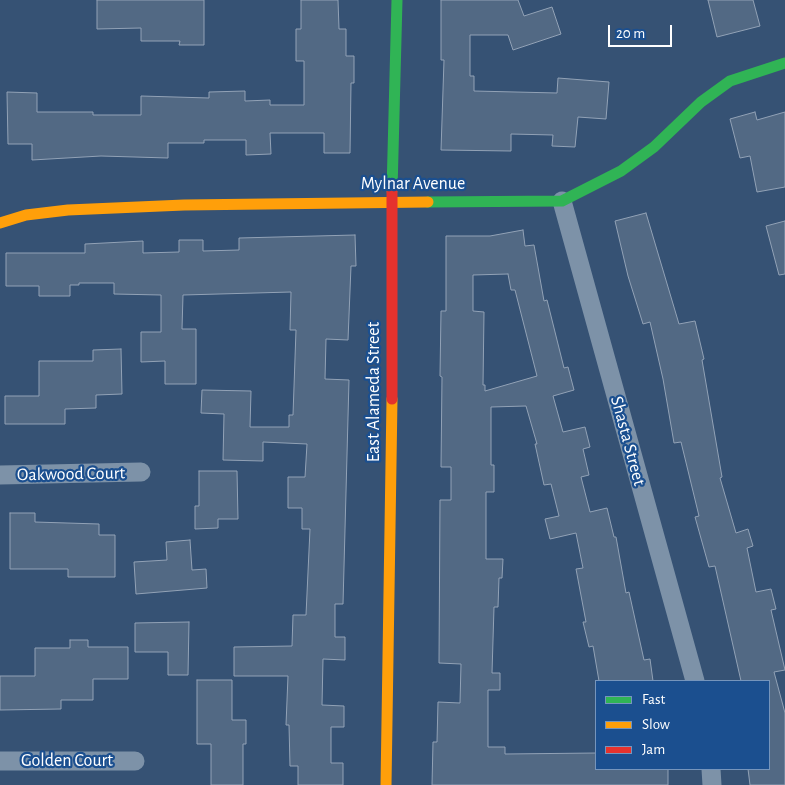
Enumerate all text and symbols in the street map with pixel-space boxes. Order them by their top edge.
scale bar [610,15,674,47]
text: 20 m [616,26,645,41]
street label: Mylnar Avenue [361,173,465,195]
street label: East Alameda Street [363,322,385,462]
street label: Shasta Street [606,394,650,488]
street label: Oakwood Court [17,462,125,486]
legend [595,680,770,770]
text: Fast [642,692,665,707]
text: Slow [642,717,670,732]
text: Jam [642,742,665,757]
street label: Golden Court [21,750,113,772]

